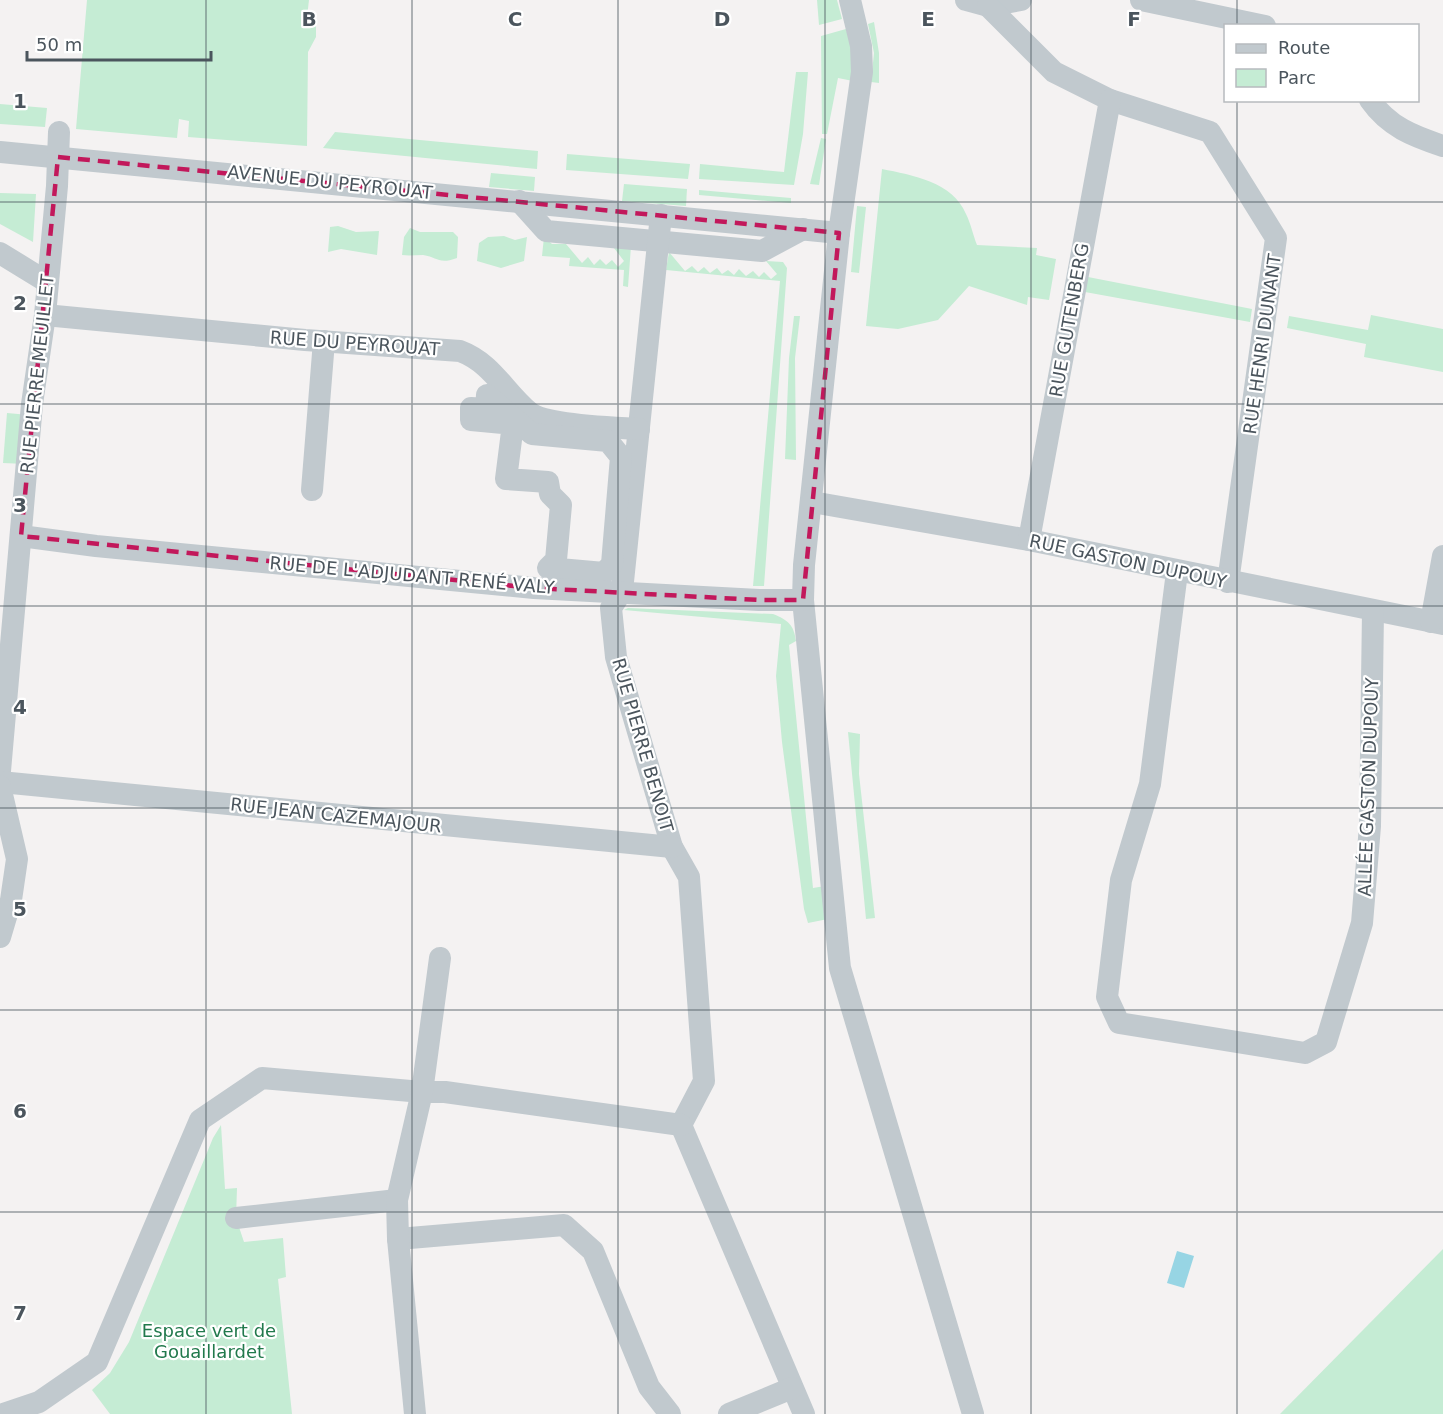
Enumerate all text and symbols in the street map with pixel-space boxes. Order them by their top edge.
text: B [301,7,317,31]
text: C [508,7,522,31]
text: D [714,7,730,31]
text: E [921,7,935,31]
text: F [1127,7,1141,31]
scale bar [27,24,212,62]
legend [1224,24,1419,102]
text: 50 m [36,34,82,55]
text: Route [1278,37,1330,58]
text: Parc [1278,67,1316,88]
text: 1 [13,89,27,113]
street label: AVENUE DU PEYROUAT [226,161,435,203]
street label: RUE GUTENBERG [1045,241,1093,399]
street label: RUE HENRI DUNANT [1239,251,1285,436]
street label: RUE PIERRE MEUILLET [16,272,58,475]
text: 2 [13,291,27,315]
street label: RUE DU PEYROUAT [269,327,442,359]
text: 3 [13,493,27,517]
street label: RUE GASTON DUPOUY [1027,530,1229,592]
street label: RUE DE L'ADJUDANT RENÉ VALY [269,552,556,598]
street label: RUE PIERRE BENOIT [608,656,678,835]
street label: ALLÉE GASTON DUPOUY [1354,676,1382,897]
text: 4 [13,695,27,719]
street label: RUE JEAN CAZEMAJOUR [229,793,443,837]
text: 5 [13,897,27,921]
text: 6 [13,1099,27,1123]
text: 7 [13,1301,27,1325]
park label: Espace vert de Gouaillardet [142,1320,276,1362]

